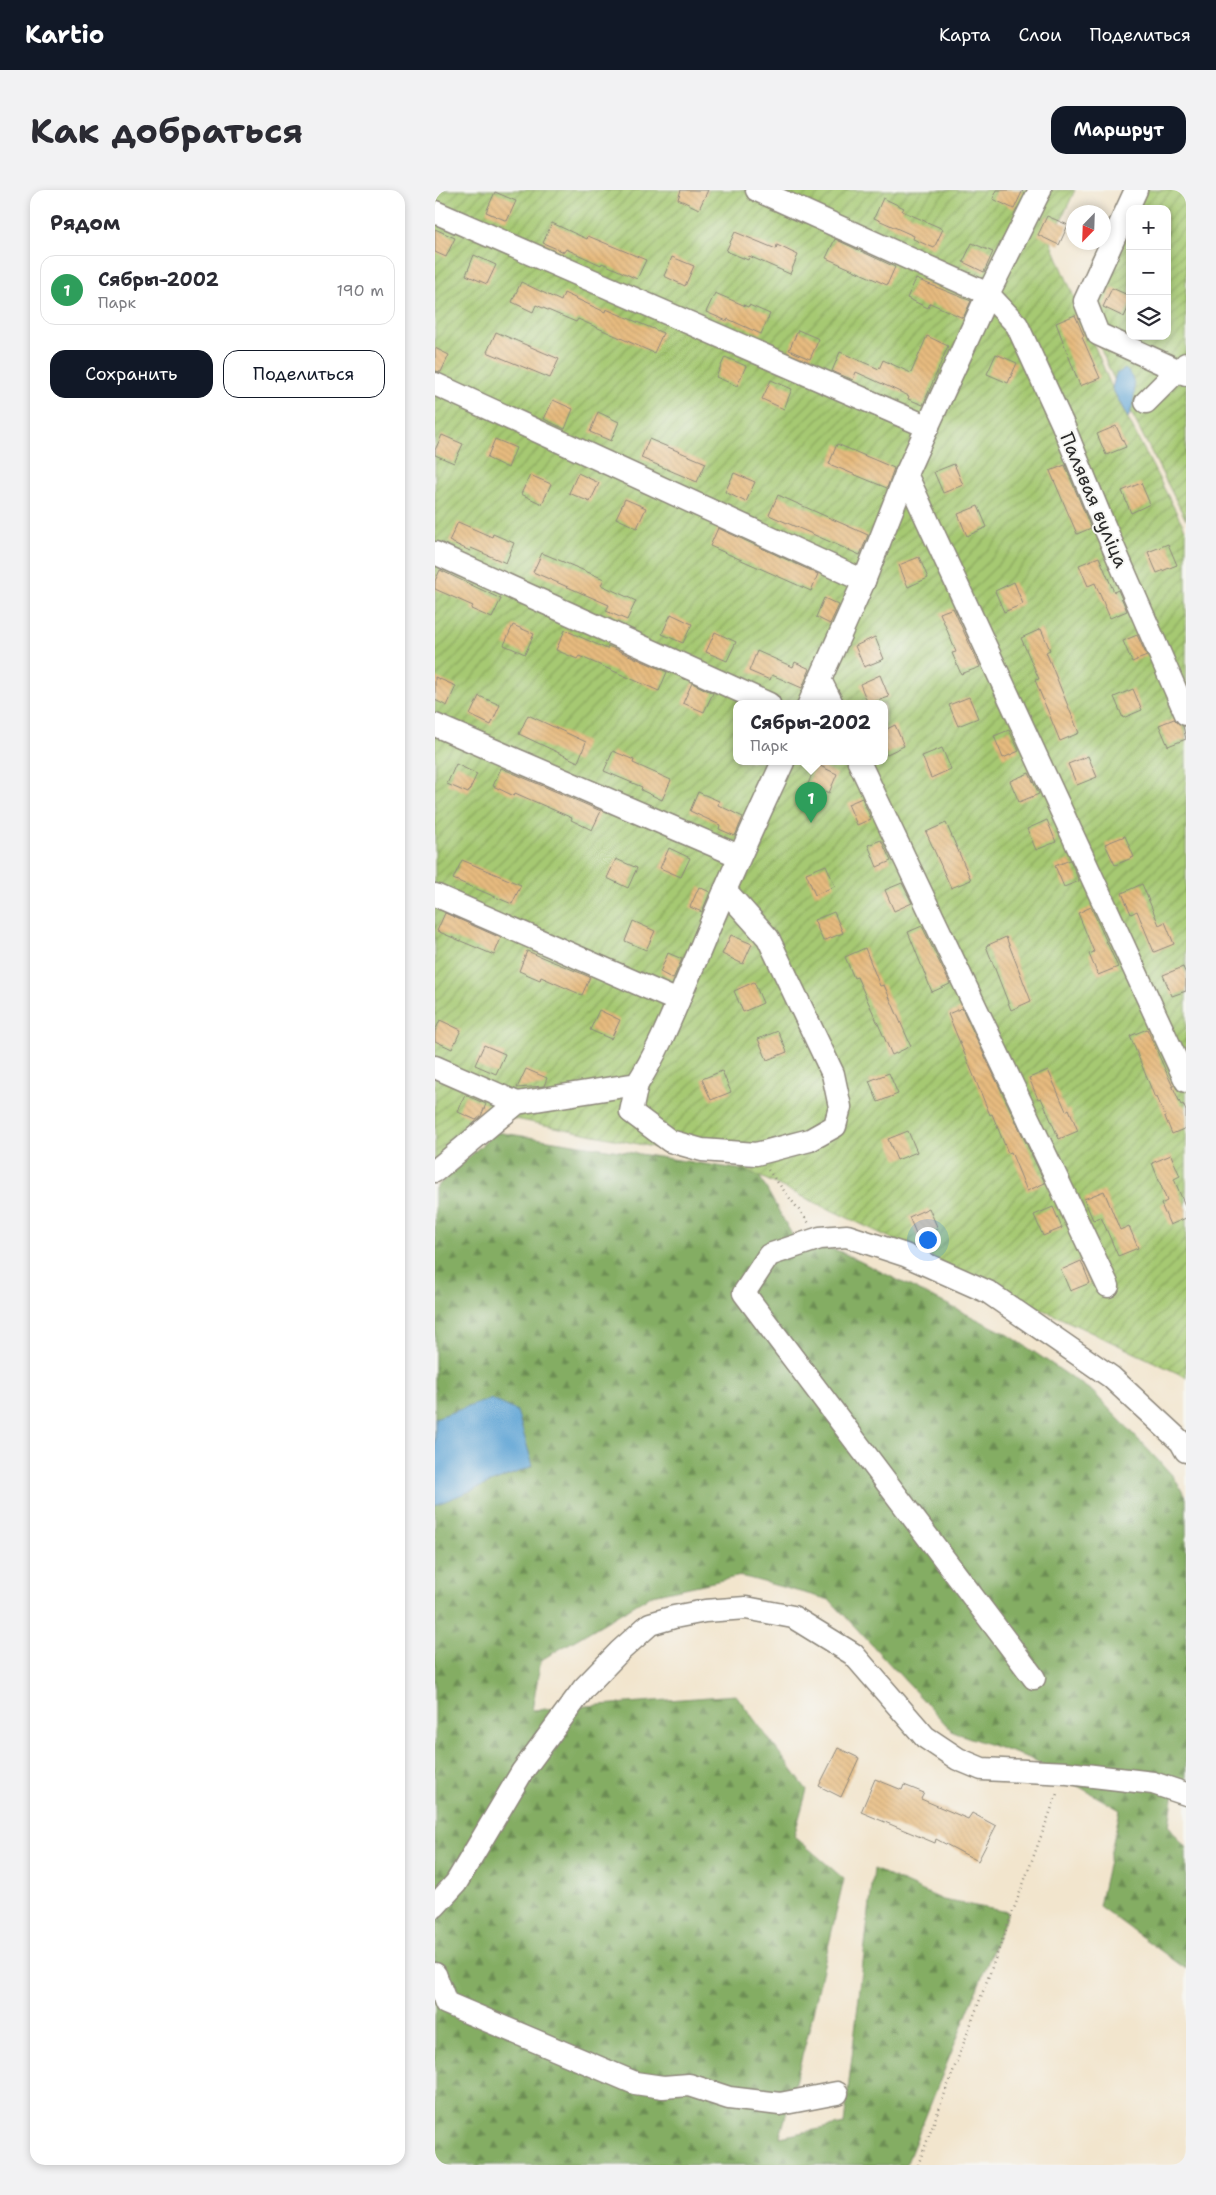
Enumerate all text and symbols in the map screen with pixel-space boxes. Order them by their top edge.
text: Kartio [25,19,104,51]
text: Карта [939,23,990,47]
text: Слои [1018,23,1062,47]
text: Поделиться [1090,23,1191,47]
button: Маршрут [1051,106,1186,154]
text: Как добраться [30,107,303,154]
north arrow [1066,205,1111,250]
map controls [1126,205,1171,340]
button: + [1126,205,1171,250]
text: Рядом [50,209,120,237]
button: − [1126,250,1171,295]
text: Сябры-2002 [98,267,219,292]
text: 1 [63,280,71,301]
text: 190 m [337,280,384,301]
text: Парк [98,292,136,313]
button: layers [1126,295,1171,340]
button: Сохранить [50,350,213,398]
button: Поделиться [223,350,385,398]
street label: Палявая вуліца [1054,429,1134,572]
popup [733,700,888,765]
text: Сябры-2002 [750,710,871,735]
text: Парк [750,735,788,756]
pin: 1 [795,782,827,823]
your location [915,1227,941,1253]

